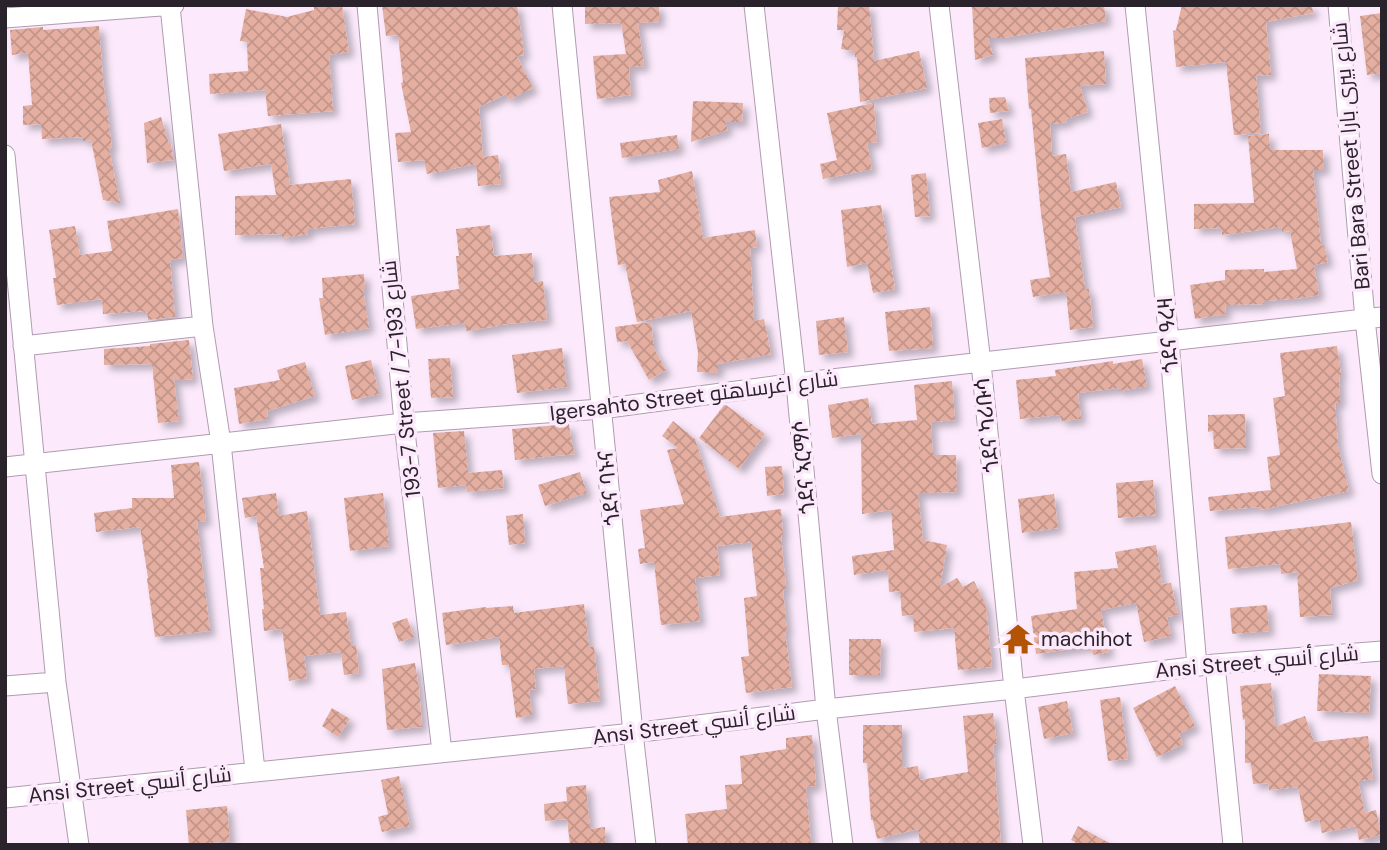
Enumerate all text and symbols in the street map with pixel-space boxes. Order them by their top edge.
street label: Bari Bara Street شارع بيرى بارا [1325,21,1377,291]
street label: 193-7 Street / شارع 193-7 [375,259,427,499]
street label: ጎደና ዓረዛ [1151,296,1185,374]
street label: Igersahto Street شارع اغرساهتو [548,364,840,428]
street label: ጎደና ካሪቡሳ [968,376,1006,474]
street label: ጎደና ኣርማሶ [786,419,822,515]
street label: ጎደና ባኑና [591,449,627,527]
temple icon: machihot [1001,622,1035,656]
place label: machihot [1041,625,1133,653]
street label: Ansi Street شارع أنسي [1154,639,1360,686]
street label: Ansi Street شارع أنسي [591,699,797,752]
street label: Ansi Street شارع أنسي [27,760,233,811]

